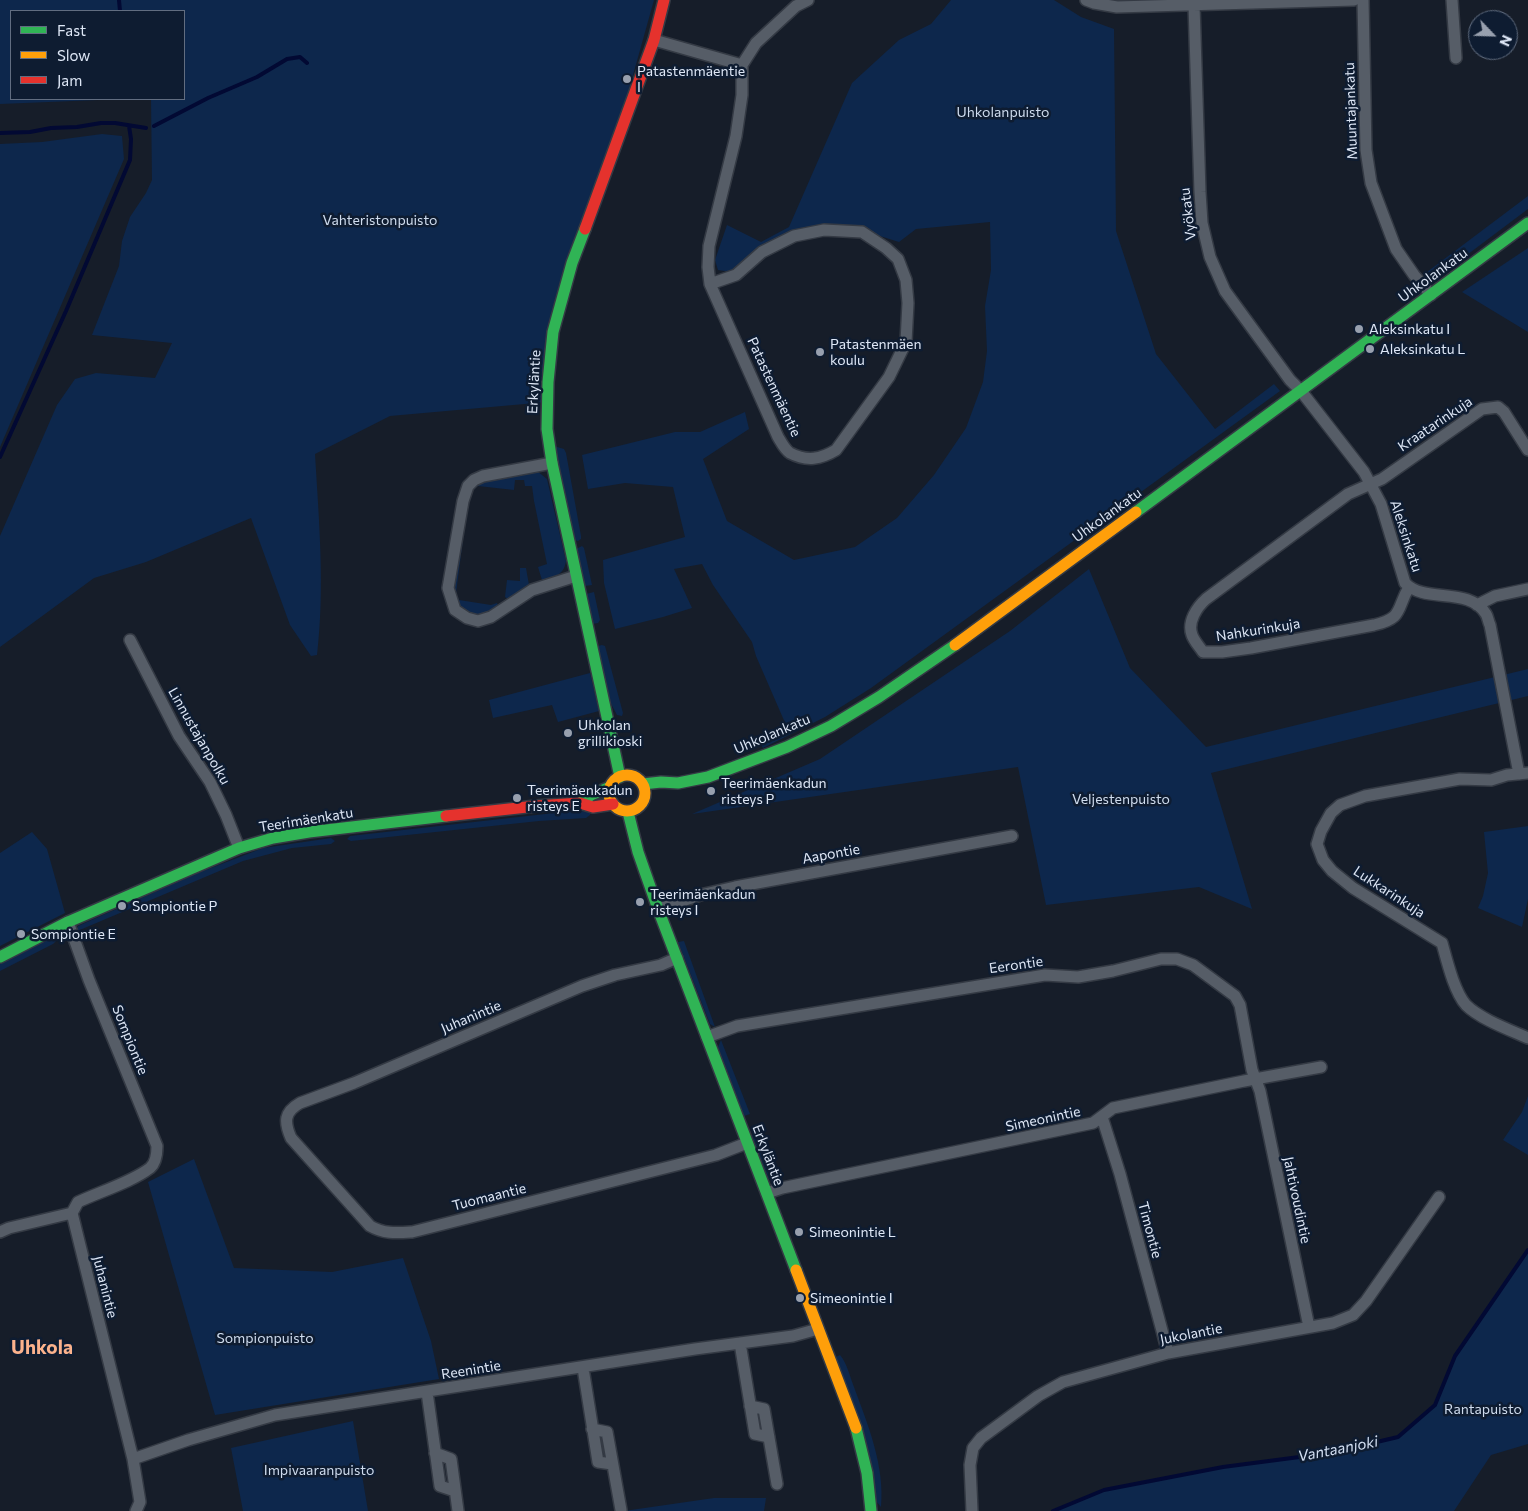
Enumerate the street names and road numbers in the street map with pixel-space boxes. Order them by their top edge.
street label: Muuntajankatu [1341,62,1361,160]
street label: Vyökatu [1176,187,1200,241]
street label: Uhkolankatu [1395,244,1471,306]
street label: Patastenmäentie [744,334,804,440]
street label: Erkyläntie [524,349,544,415]
street label: Kraatarinkuja [1395,393,1475,455]
street label: Uhkolankatu [1069,484,1145,546]
street label: Aleksinkatu [1386,498,1426,574]
street label: Nahkurinkuja [1215,615,1301,645]
street label: Linnustajanpolku [164,684,234,788]
street label: Uhkolankatu [731,710,813,758]
street label: Teerimäenkatu [258,804,354,836]
street label: Aapontie [801,841,861,867]
street label: Lukkarinkuja [1350,863,1428,921]
street label: Eerontie [988,953,1044,977]
street label: Juhanintie [438,997,504,1037]
street label: Sompiontie [108,1003,152,1077]
street label: Simeonintie [1004,1103,1082,1135]
street label: Erkyläntie [749,1122,787,1188]
street label: Jahtivoudintie [1280,1155,1314,1245]
street label: Tuomaantie [450,1180,528,1214]
street label: Timontie [1134,1200,1166,1260]
street label: Juhanintie [89,1254,121,1320]
street label: Jukolantie [1158,1320,1224,1348]
street label: Reenintie [440,1357,502,1383]

